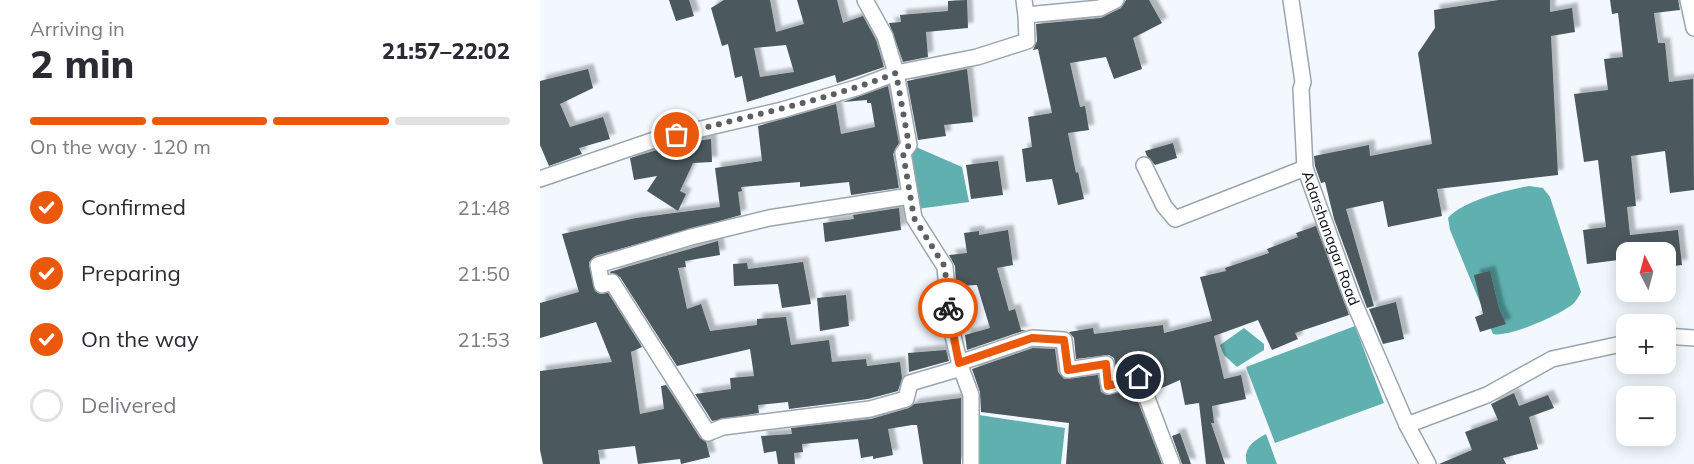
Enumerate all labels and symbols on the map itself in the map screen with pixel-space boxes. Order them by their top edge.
pin [651,109,702,160]
street label: Adarshanagar Road [1298,168,1364,308]
north arrow [1616,242,1676,302]
courier [918,278,978,338]
pin [1113,351,1164,402]

